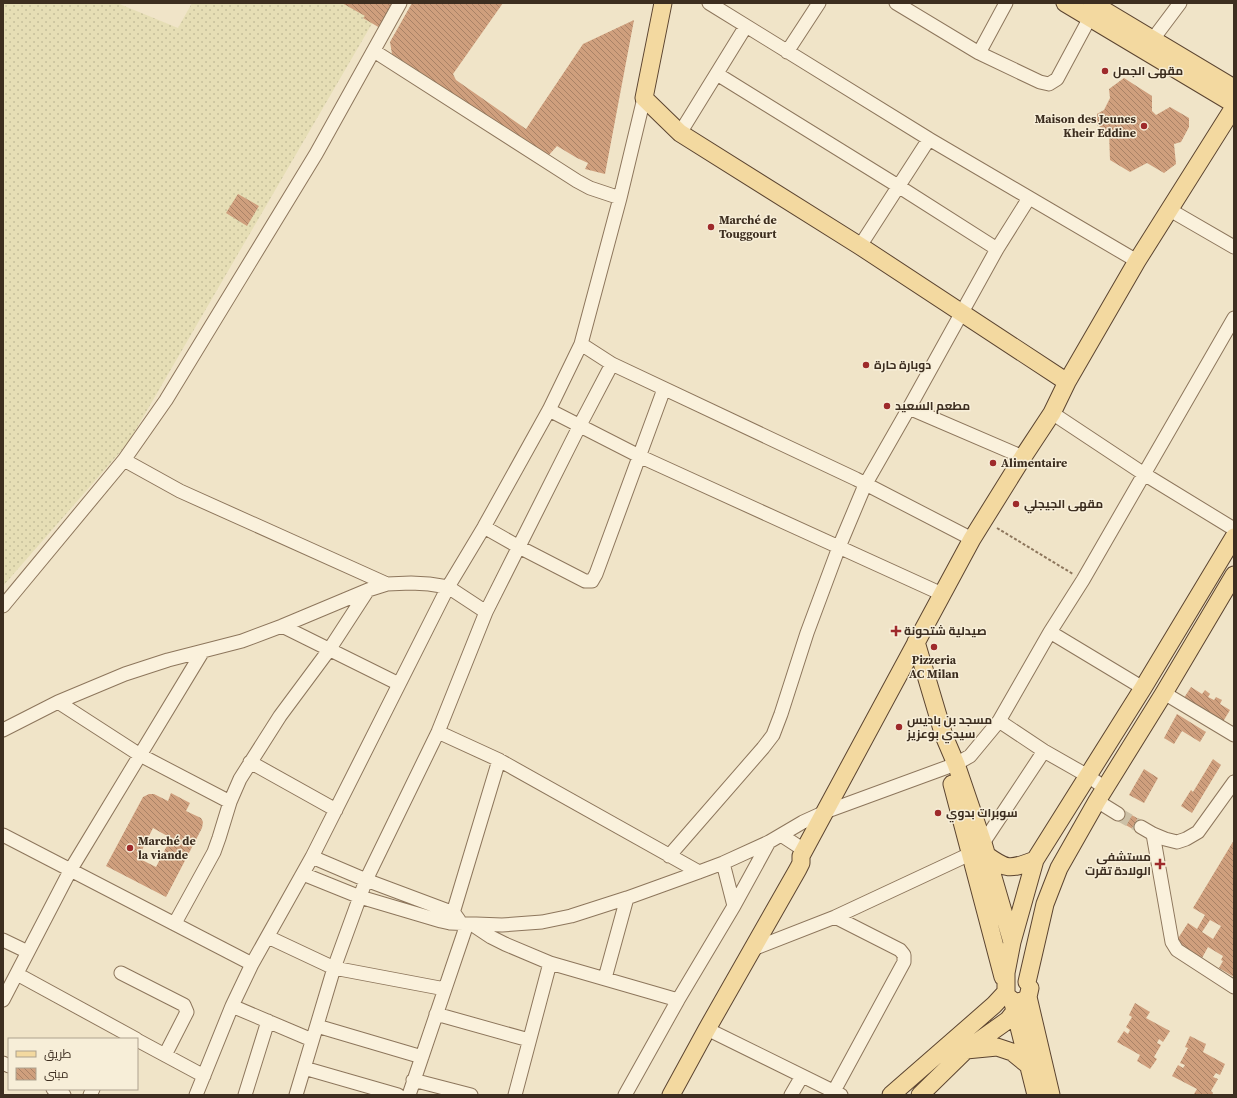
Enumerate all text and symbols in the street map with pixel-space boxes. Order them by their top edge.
place label: مقهى الجمل [1113,63,1183,79]
marker: مقهى الجمل [1100,66,1110,76]
place label: Maison des Jeunes Kheir Eddine [1035,111,1137,141]
marker: Maison des Jeunes Kheir Eddine [1139,121,1149,131]
place label: Marché de Touggourt [719,212,777,242]
marker: Marché de Touggourt [706,222,716,232]
place label: دوبارة حارة [874,357,931,373]
marker: دوبارة حارة [861,360,871,370]
place label: مطعم السعيد [895,398,970,414]
marker: مطعم السعيد [882,401,892,411]
place label: Alimentaire [1001,455,1067,471]
marker: Alimentaire [988,458,998,468]
place label: مقهى الجيجلي [1024,496,1103,514]
marker: مقهى الجيجلي [1011,499,1021,509]
place label: صيدلية شتحونة [904,623,987,639]
marker: صيدلية شتحونة [891,626,901,636]
marker: Pizzeria AC Milan [929,642,939,652]
place label: Pizzeria AC Milan [909,652,960,682]
place label: مسجد بن باديس سيدي بوعزيز [906,712,992,744]
marker: مسجد بن باديس سيدي بوعزيز [894,722,904,732]
place label: سوبرات بدوي [946,805,1018,823]
marker: سوبرات بدوي [933,808,943,818]
place label: Marché de la viande [138,833,196,863]
marker: Marché de la viande [125,843,135,853]
place label: مستشفى الولادة تقرت [1085,849,1151,879]
marker: مستشفى الولادة تقرت [1154,858,1166,870]
legend [8,1038,138,1090]
text: طريق [44,1046,72,1062]
text: مبنى [44,1066,69,1082]

